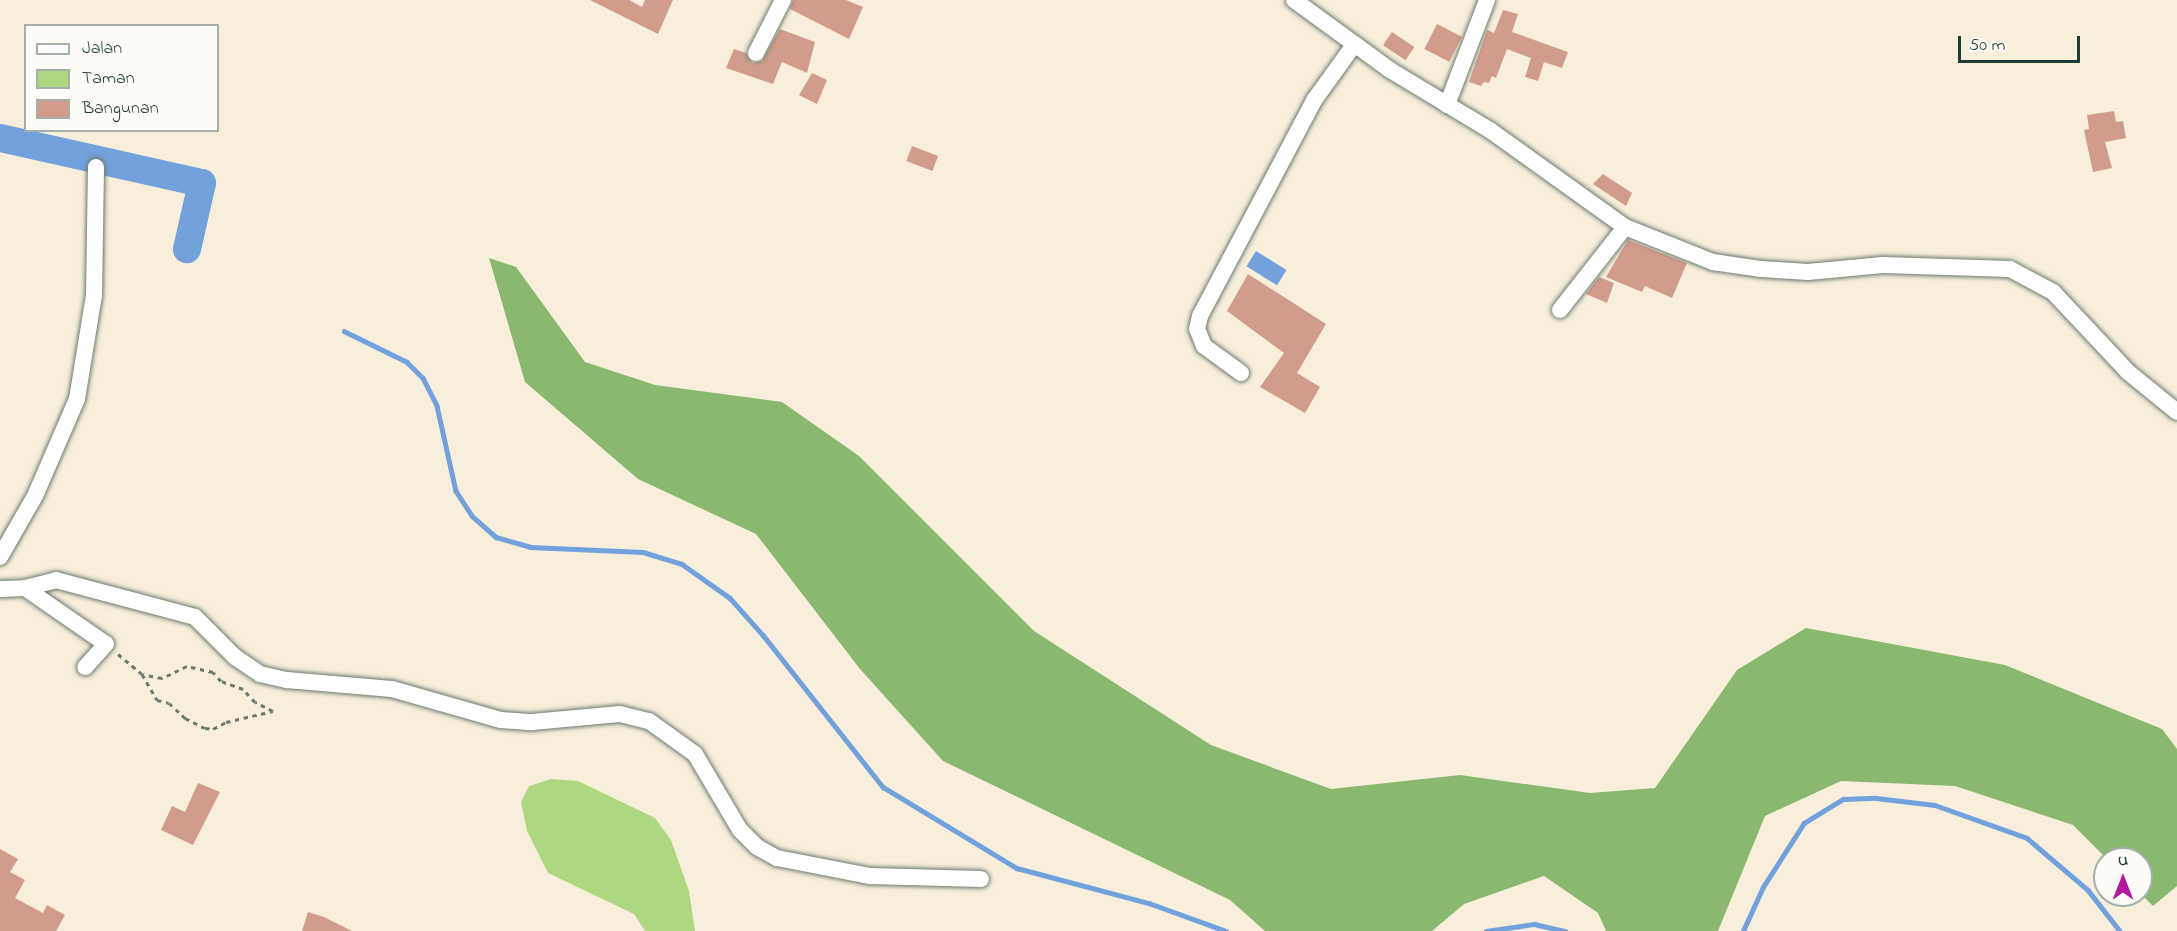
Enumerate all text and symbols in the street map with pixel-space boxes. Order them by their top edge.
legend [24,24,219,132]
scale bar [1961,24,2082,62]
text: 50 m [1969,33,2006,59]
text: Jalan [82,36,122,62]
text: Taman [82,66,135,92]
text: Bangunan [82,96,159,122]
north arrow [2093,847,2153,907]
text: U [2118,849,2128,873]

